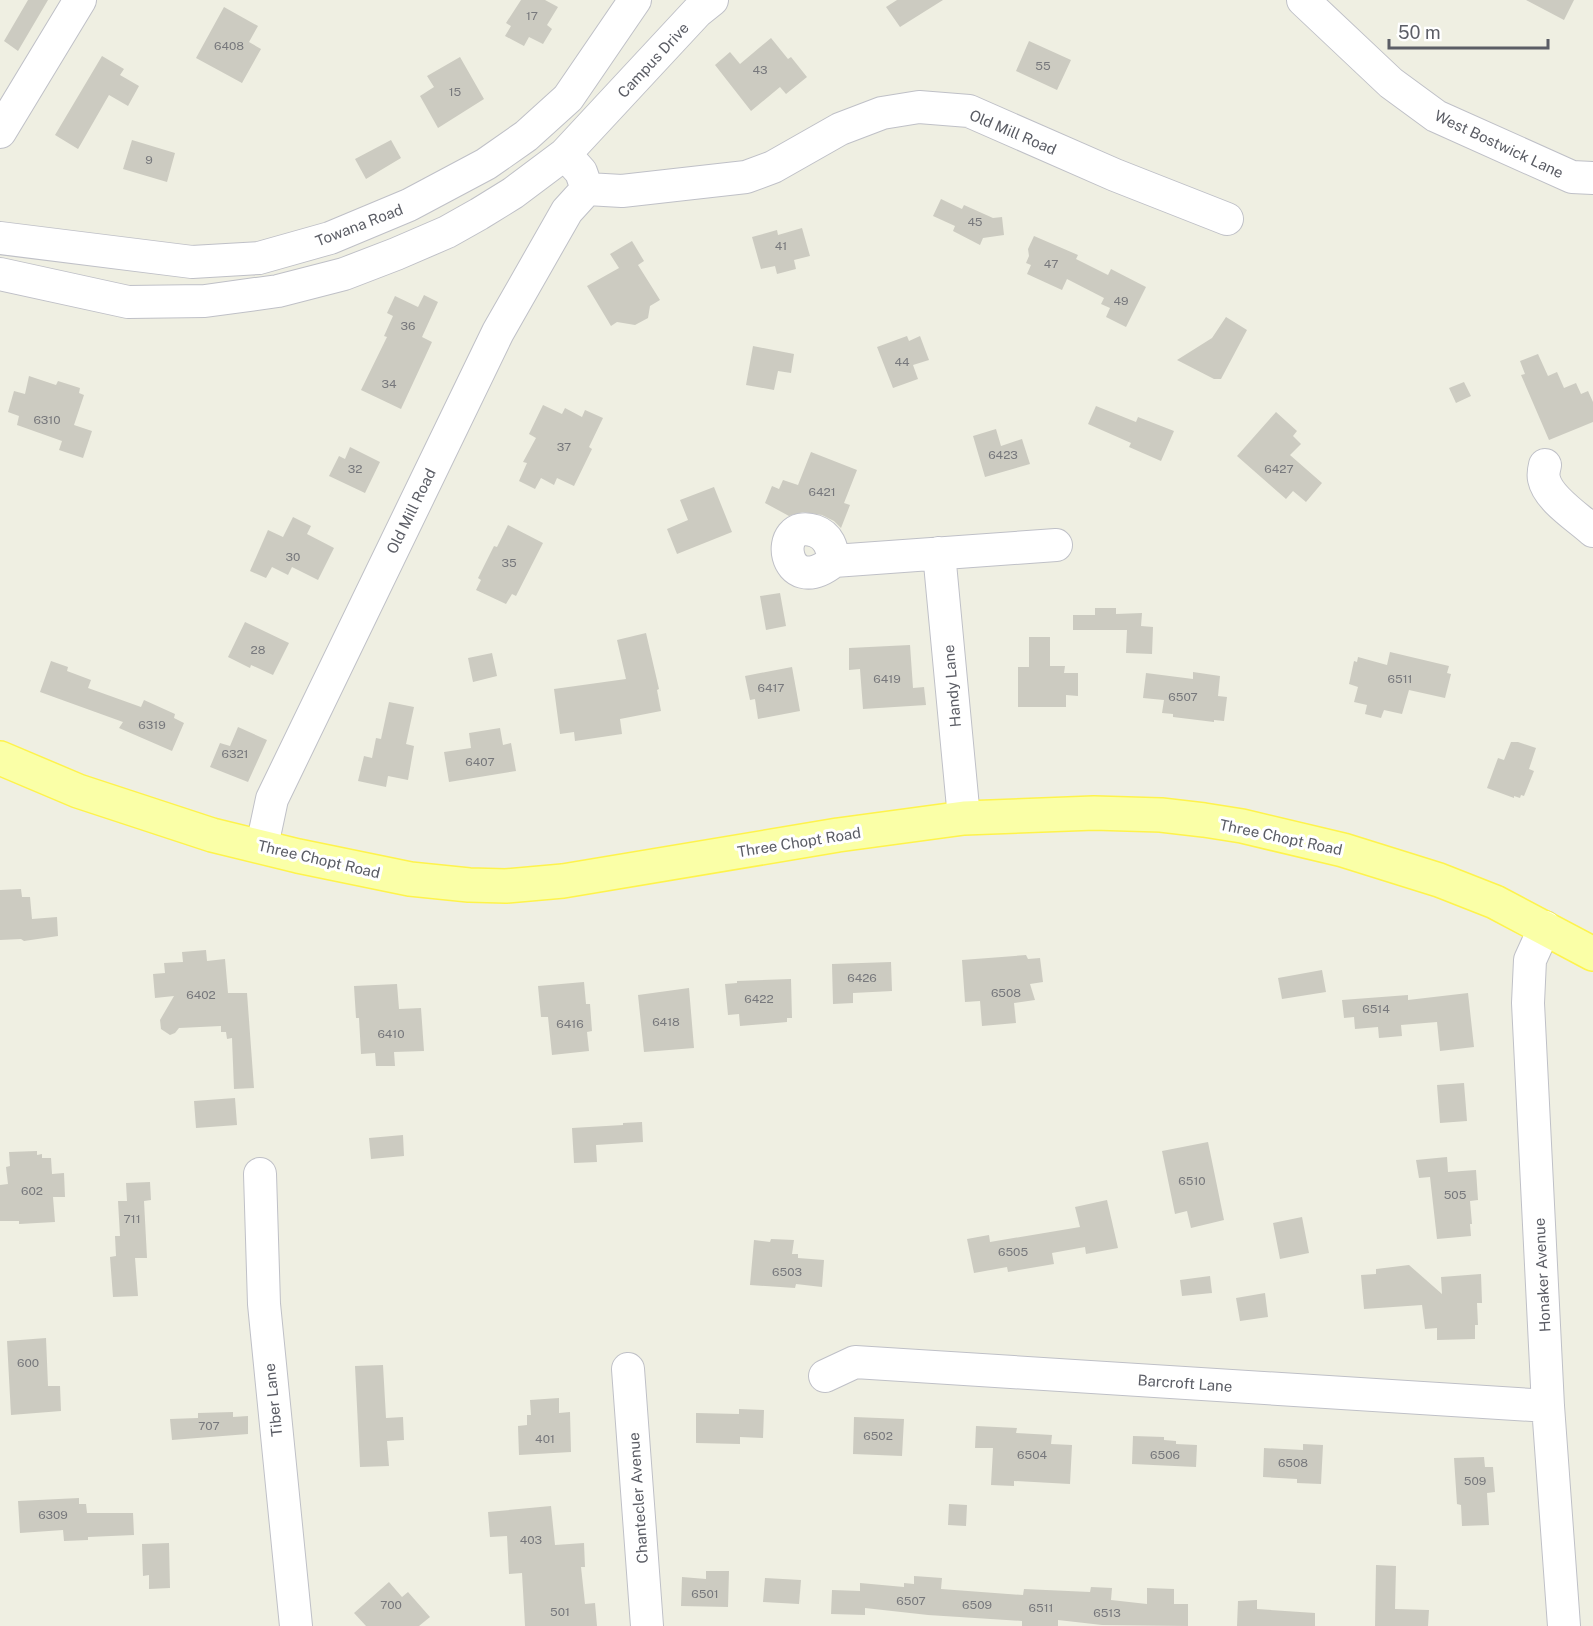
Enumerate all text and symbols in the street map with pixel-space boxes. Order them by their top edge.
house number: 17 [526,9,538,23]
scale bar [1389,12,1548,50]
street label: Campus Drive [614,19,692,101]
text: 50 m [1398,22,1441,43]
house number: 6408 [214,39,244,53]
house number: 55 [1035,59,1051,73]
house number: 43 [752,63,768,77]
house number: 15 [449,85,462,99]
street label: Old Mill Road [967,106,1059,158]
street label: West Bostwick Lane [1432,107,1566,181]
house number: 9 [145,153,153,167]
street label: Towana Road [313,201,405,249]
house number: 45 [967,215,983,229]
house number: 41 [775,239,787,253]
house number: 47 [1044,257,1058,271]
house number: 49 [1113,294,1129,308]
house number: 36 [401,319,415,333]
house number: 44 [894,355,910,369]
house number: 34 [381,377,397,391]
house number: 6310 [33,413,61,427]
house number: 37 [557,440,571,454]
house number: 6423 [988,448,1018,462]
house number: 32 [348,462,362,476]
house number: 6427 [1264,462,1294,476]
street label: Old Mill Road [383,466,439,556]
house number: 6421 [808,485,836,499]
house number: 30 [286,550,300,564]
house number: 35 [501,556,517,570]
house number: 28 [251,643,266,657]
street label: Handy Lane [940,644,964,728]
house number: 6419 [873,672,901,686]
house number: 6511 [1388,672,1412,686]
house number: 6417 [757,681,785,695]
house number: 6507 [1168,690,1198,704]
house number: 6319 [138,718,166,732]
house number: 6321 [222,747,249,761]
house number: 6407 [465,755,495,769]
street label: Three Chopt Road [1218,816,1344,858]
street label: Three Chopt Road [736,824,862,860]
street label: Three Chopt Road [256,837,382,881]
house number: 6426 [847,971,877,985]
house number: 6508 [991,986,1021,1000]
house number: 6402 [186,988,216,1002]
house number: 6422 [744,992,774,1006]
house number: 6514 [1362,1002,1390,1016]
house number: 6418 [652,1015,680,1029]
house number: 6416 [556,1017,584,1031]
house number: 6410 [377,1027,405,1041]
house number: 6510 [1178,1174,1206,1188]
house number: 602 [21,1184,43,1198]
house number: 505 [1444,1188,1467,1202]
house number: 711 [123,1212,141,1226]
street label: Honaker Avenue [1531,1217,1553,1333]
house number: 6505 [998,1245,1028,1259]
house number: 6503 [772,1265,802,1279]
house number: 600 [17,1356,39,1370]
street label: Tiber Lane [261,1363,285,1437]
street label: Barcroft Lane [1137,1371,1233,1395]
house number: 707 [198,1419,220,1433]
house number: 6502 [863,1429,893,1443]
house number: 401 [535,1432,555,1446]
street label: Chantecler Avenue [625,1432,651,1564]
house number: 6504 [1017,1448,1047,1462]
house number: 6506 [1150,1448,1180,1462]
house number: 6508 [1278,1456,1308,1470]
house number: 509 [1464,1474,1486,1488]
house number: 6309 [38,1508,68,1522]
house number: 403 [520,1533,542,1547]
house number: 6501 [691,1587,719,1601]
house number: 6507 [896,1594,926,1608]
house number: 700 [380,1598,402,1612]
house number: 6509 [962,1598,992,1612]
house number: 6511 [1029,1601,1053,1615]
house number: 501 [550,1605,570,1619]
house number: 6513 [1093,1606,1121,1620]

